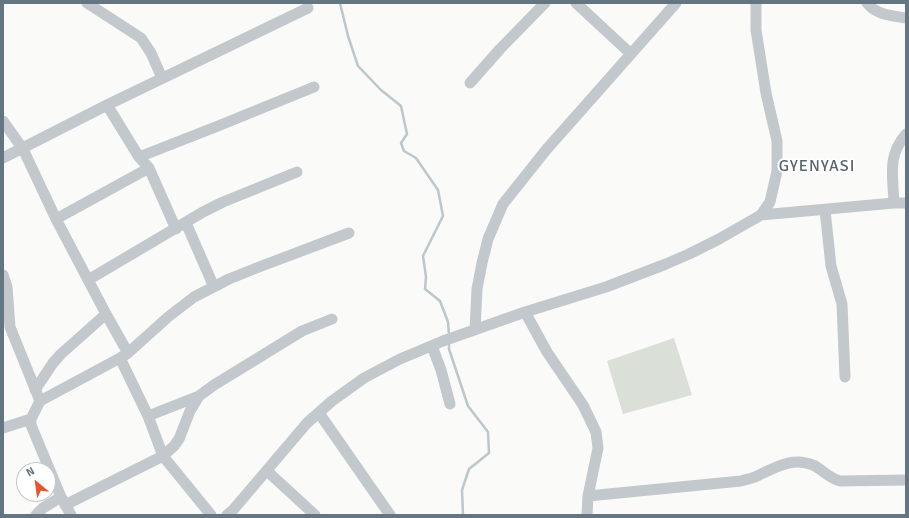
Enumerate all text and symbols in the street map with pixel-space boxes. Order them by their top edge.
district label: GYENYASI [779,157,855,177]
north arrow [16,462,56,502]
text: N [24,464,37,479]

